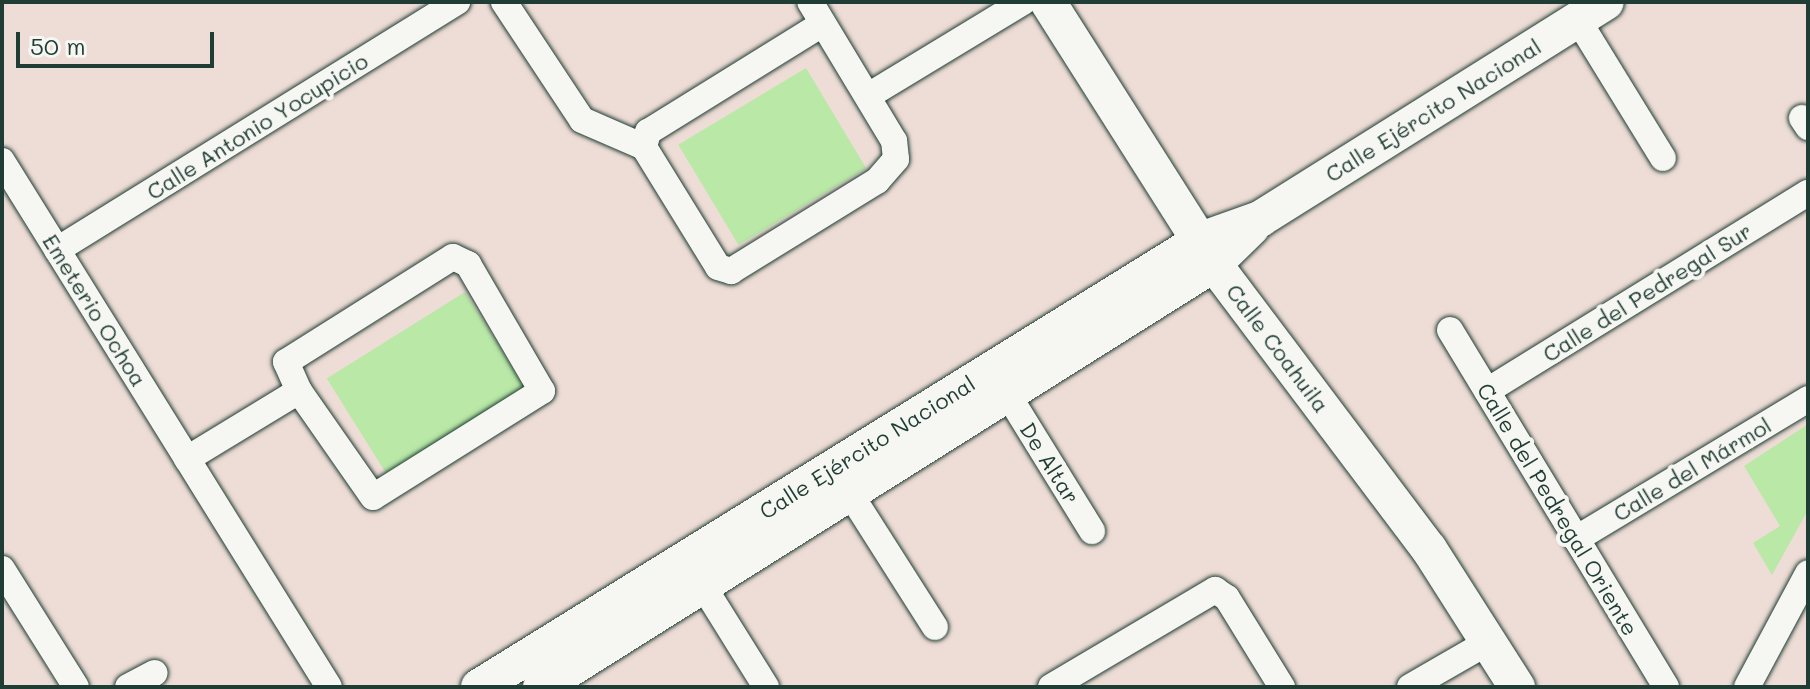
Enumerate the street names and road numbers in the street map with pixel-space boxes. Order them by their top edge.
street label: Calle Ejército Nacional [1320,33,1546,187]
street label: Calle Antonio Yocupicio [142,47,372,205]
street label: Calle del Pedregal Sur [1538,217,1756,367]
street label: Emeterio Ochoa [38,229,152,391]
street label: Calle Coahuila [1221,279,1335,417]
street label: Calle Ejército Nacional [754,370,980,524]
street label: Calle del Pedregal Oriente [1472,378,1644,640]
street label: Calle del Mármol [1608,411,1776,527]
street label: De Altar [1015,417,1085,509]

